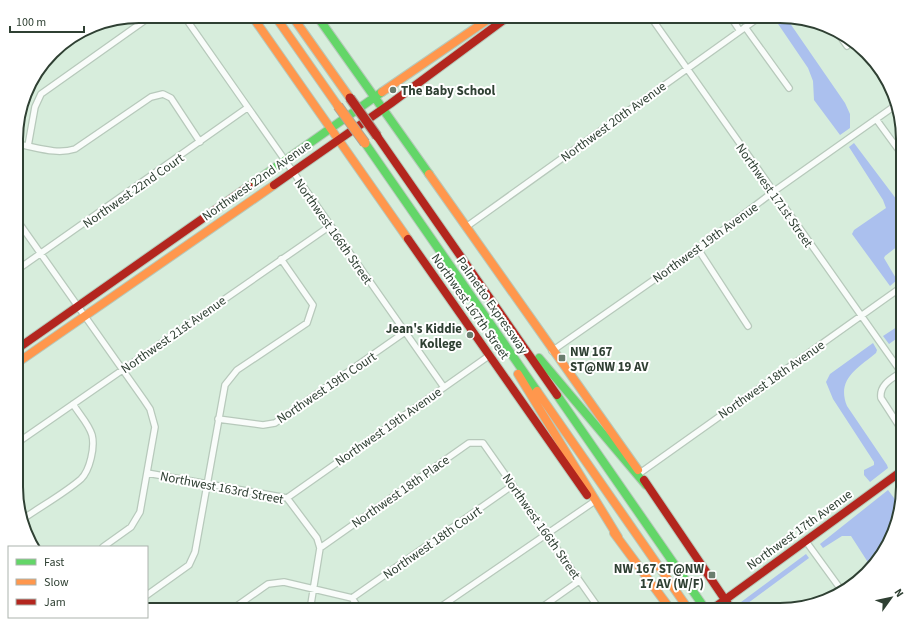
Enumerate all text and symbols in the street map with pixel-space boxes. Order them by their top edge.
scale bar [10,8,84,34]
text: 100 m [16,14,46,31]
street label: Northwest 20th Avenue [557,77,670,166]
place label: The Baby School [401,82,496,100]
marker: The Baby School [388,85,398,95]
street label: Northwest 22nd Avenue [198,136,315,225]
street label: Northwest 171st Street [731,140,817,252]
street label: Northwest 22nd Court [79,149,188,233]
street label: Northwest 166th Street [290,175,377,289]
street label: Northwest 19th Avenue [649,198,762,287]
street label: Northwest 167th Street [427,250,514,364]
street label: Palmetto Expressway [452,253,532,358]
street label: Northwest 21st Avenue [117,292,230,378]
place label: Jean's Kiddie Kollege [386,320,462,353]
marker: Jean's Kiddie Kollege [465,330,475,340]
street label: Northwest 18th Avenue [715,336,829,423]
place label: NW 167 ST@NW 19 AV [570,343,649,376]
street label: Northwest 19th Court [273,347,381,428]
marker: NW 167 ST@NW 19 AV [557,353,567,363]
street label: Northwest 19th Avenue [332,383,446,470]
street label: Northwest 18th Place [348,451,453,532]
street label: Northwest 163rd Street [158,467,286,509]
street label: Northwest 166th Street [498,470,585,584]
street label: Northwest 17th Avenue [743,485,856,574]
street label: Northwest 18th Court [380,502,486,584]
legend [8,546,148,618]
text: Fast [44,554,64,571]
place label: NW 167 ST@NW 17 AV (W/F) [614,560,704,593]
marker: NW 167 ST@NW 17 AV (W/F) [707,570,717,580]
text: Slow [44,574,69,591]
north arrow [871,578,911,618]
text: N [891,586,907,600]
text: Jam [44,594,66,611]

